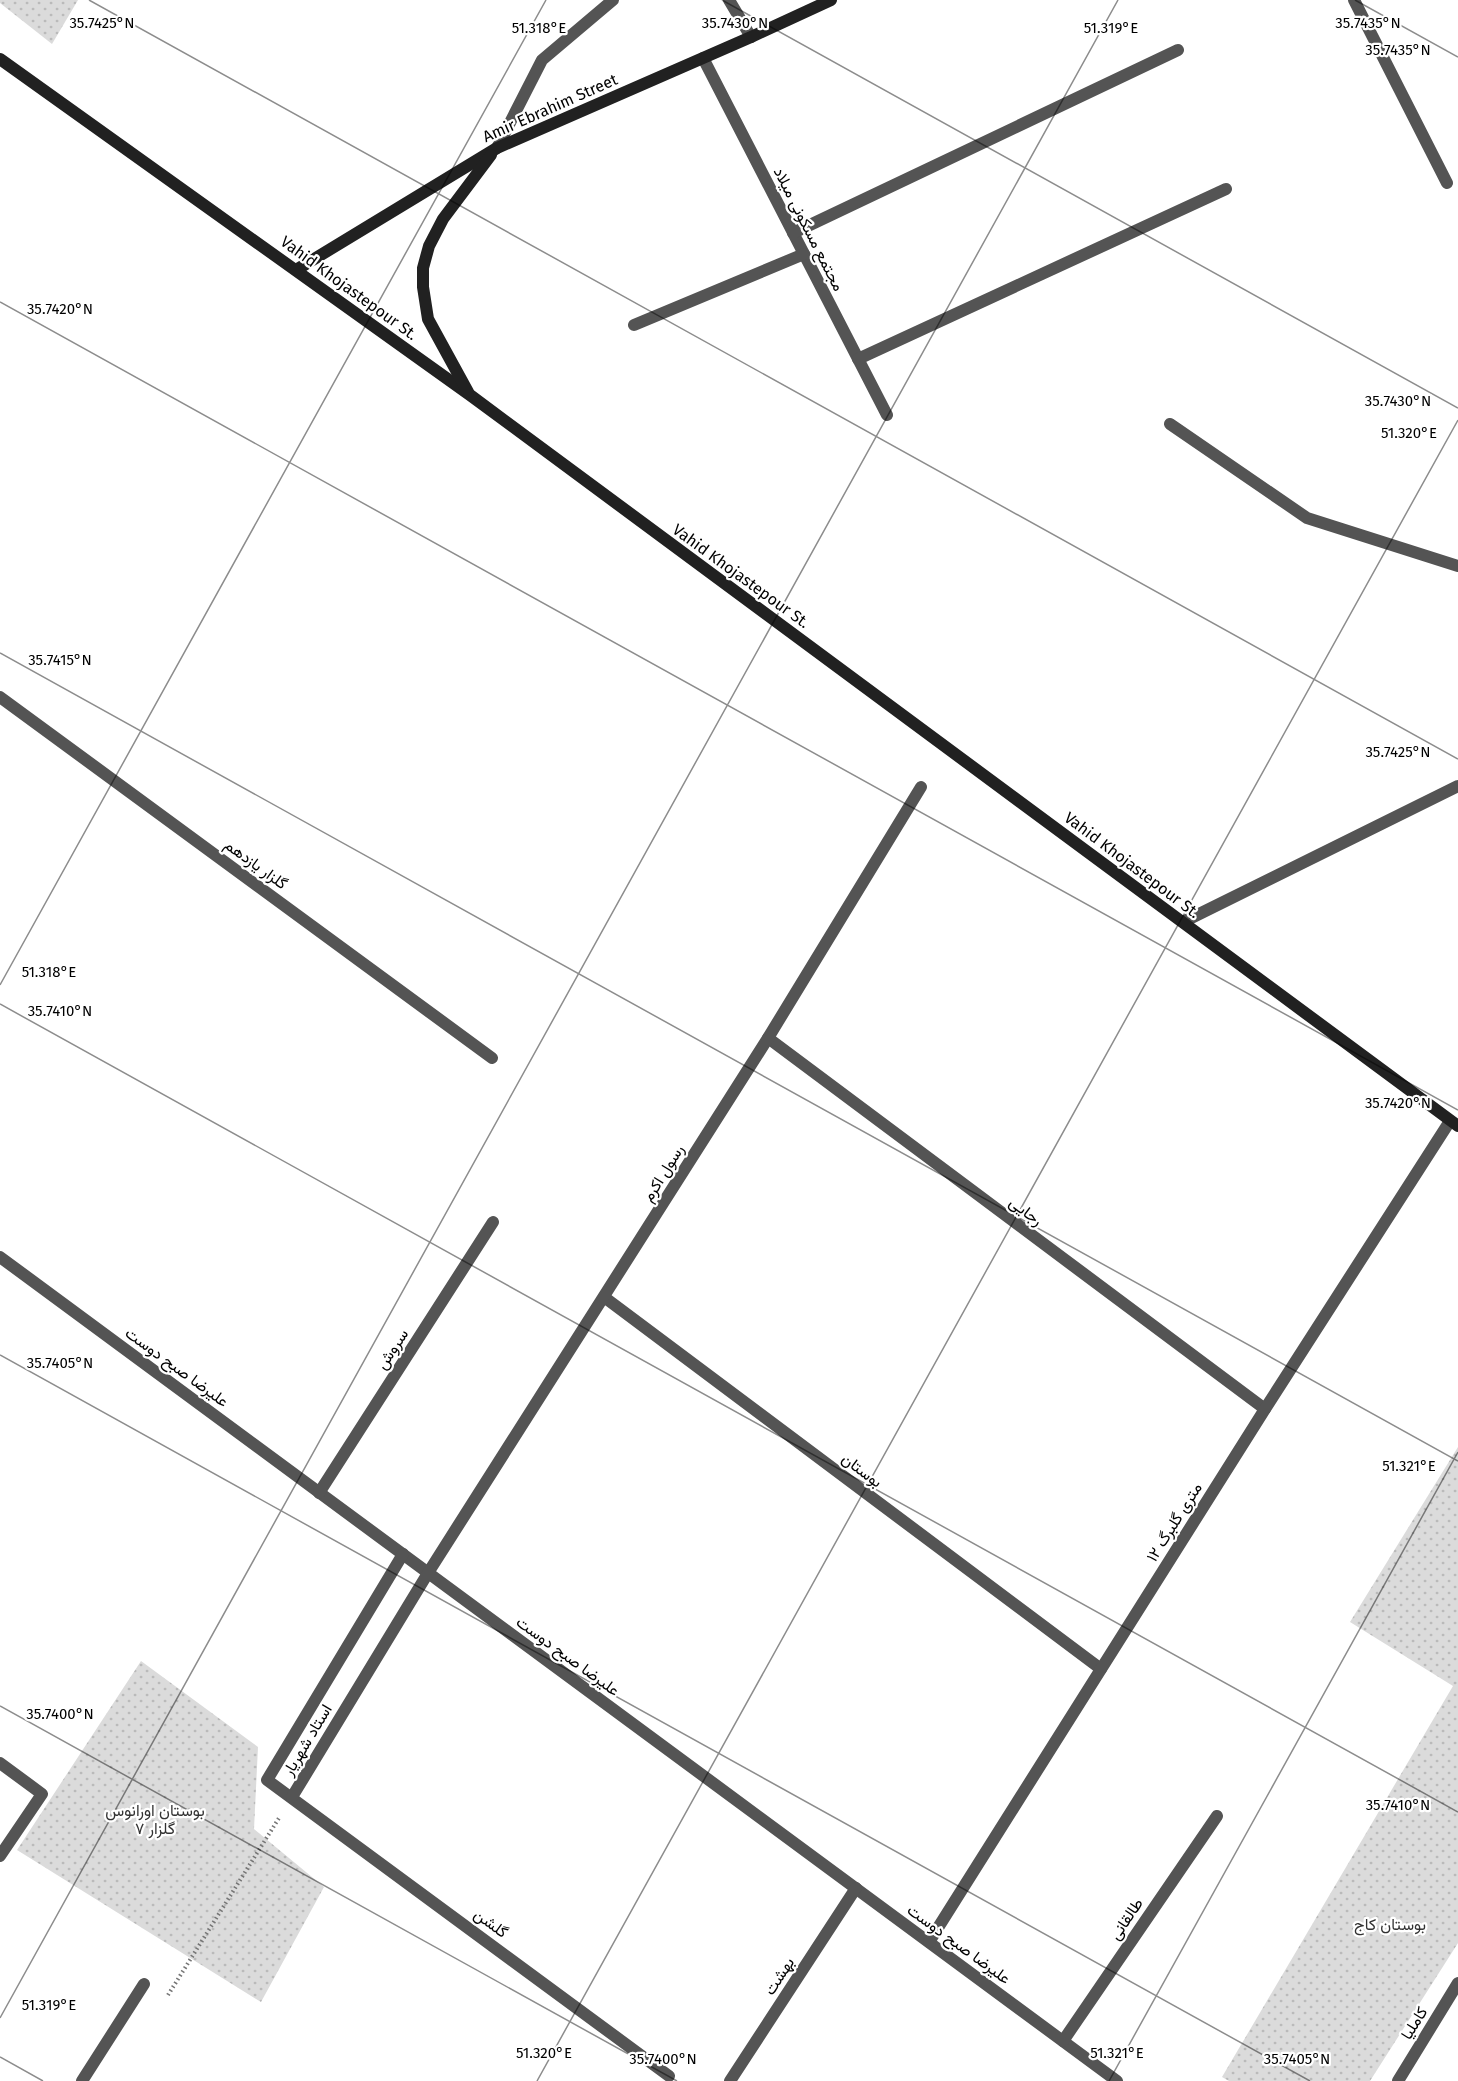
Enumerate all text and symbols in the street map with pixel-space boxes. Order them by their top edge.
text: 35.7425°N [69,14,135,32]
text: 35.7430°N [702,14,768,32]
text: 35.7435°N [1335,14,1401,32]
text: 51.318°E [512,19,566,37]
text: 51.319°E [1084,19,1138,37]
text: 35.7435°N [1365,41,1431,59]
street label: Amir Ebrahim Street [480,70,620,146]
street label: مجتمع مسکونی میلاد [768,164,848,295]
street label: Vahid Khojastepour St. [277,232,421,344]
text: 35.7420°N [27,300,93,318]
text: 35.7430°N [1365,392,1431,410]
text: 51.320°E [1381,424,1437,442]
street label: Vahid Khojastepour St. [669,520,813,632]
text: 35.7415°N [28,651,92,669]
text: 35.7425°N [1365,743,1431,761]
street label: Vahid Khojastepour St. [1061,808,1204,922]
street label: گلزار یازدهم [220,835,291,894]
text: 51.318°E [22,963,76,981]
text: 35.7410°N [28,1002,92,1020]
text: 35.7420°N [1365,1094,1431,1112]
street label: رسول اکرم [638,1141,689,1206]
street label: رجایی [1005,1192,1046,1230]
street label: علیرضا صبح دوست [121,1323,232,1412]
street label: سروش [372,1325,413,1373]
text: 35.7405°N [27,1354,93,1372]
street label: بوستان [837,1449,886,1492]
text: 51.321°E [1382,1457,1436,1475]
street label: ۱۲ متری گلبرگ [1142,1479,1207,1566]
street label: علیرضا صبح دوست [512,1612,623,1701]
street label: استاد شهریار [278,1701,337,1781]
text: 35.7400°N [26,1705,94,1723]
text: 35.7410°N [1366,1796,1430,1814]
park label: بوستان اورانوس گلزار ۷ [105,1801,205,1839]
street label: طالقانی [1105,1894,1148,1944]
street label: علیرضا صبح دوست [903,1900,1014,1989]
street label: گلشن [470,1904,512,1942]
park label: بوستان کاج [1354,1915,1426,1936]
street label: بهشت [760,1954,799,1999]
text: 51.319°E [22,1996,76,2014]
street label: کاملیا [1397,2003,1431,2043]
text: 51.320°E [516,2044,572,2062]
text: 51.321°E [1090,2044,1144,2062]
text: 35.7400°N [629,2050,697,2068]
text: 35.7405°N [1264,2050,1330,2068]

